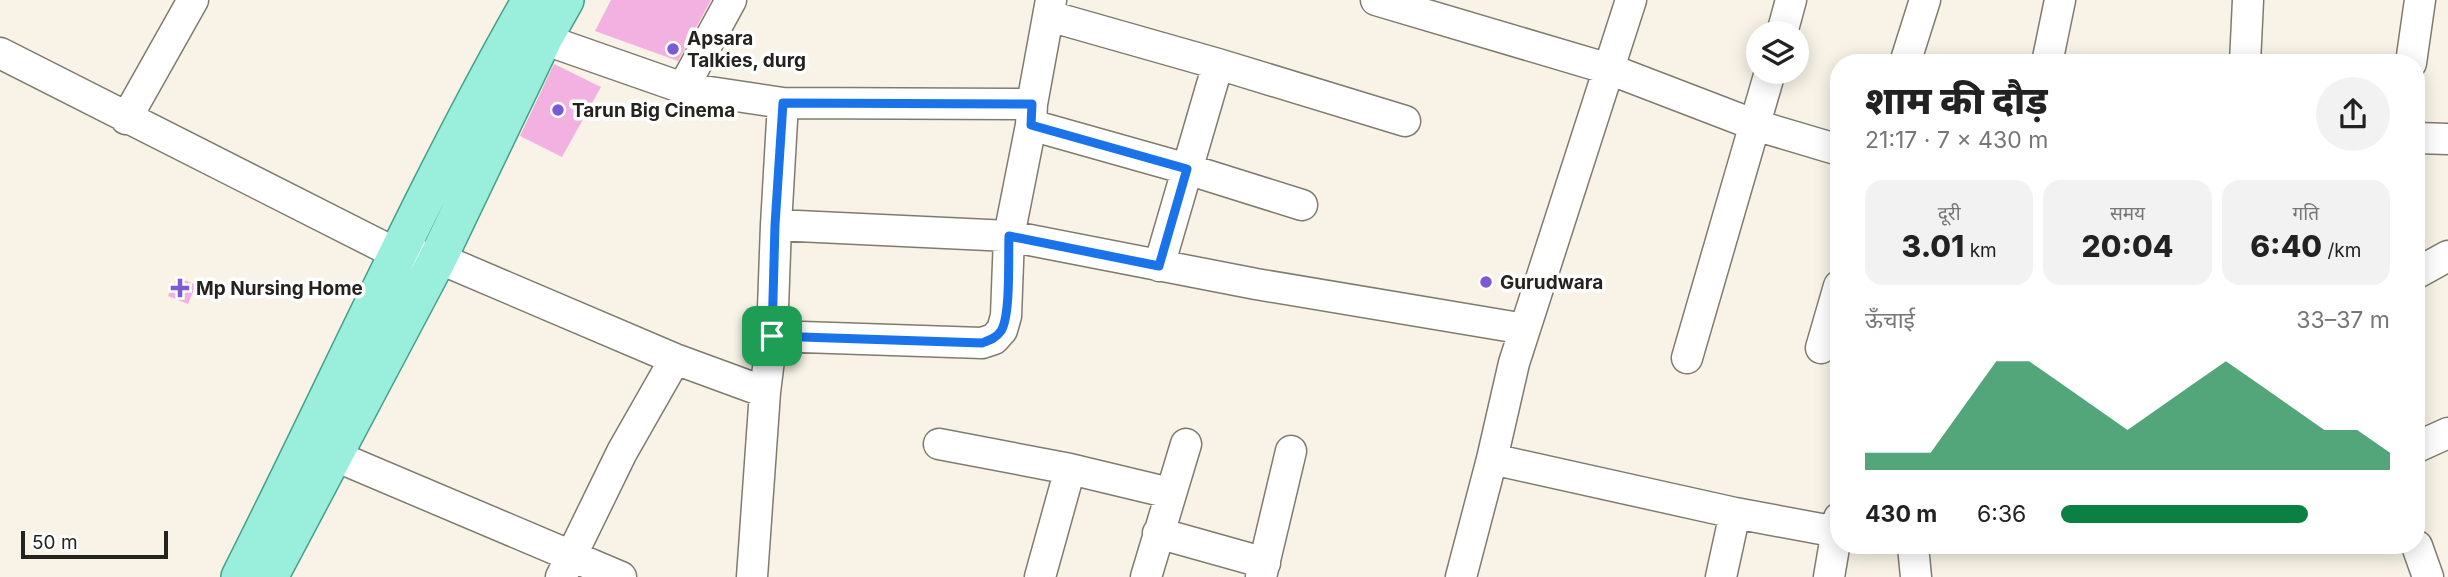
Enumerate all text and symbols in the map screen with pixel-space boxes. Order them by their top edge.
map controls [1746,21,1809,84]
button: layers [1746,21,1809,84]
place label: Apsara Talkies, durg [687,27,806,72]
marker: Apsara Talkies, durg [665,41,681,57]
text: शाम की दौड़ [1865,77,2047,123]
button: share [2316,77,2390,151]
place label: Tarun Big Cinema [572,99,735,122]
marker: Tarun Big Cinema [550,102,566,118]
text: 21:17 · 7 × 430 m [1865,126,2048,154]
text: दूरी [1938,202,1961,225]
text: समय [2110,202,2145,225]
text: गति [2293,202,2319,225]
text: 3.01 [1902,228,1964,264]
text: 20:04 [2082,228,2173,264]
text: 6:40 [2250,228,2322,264]
text: km [1964,239,1997,262]
text: /km [2322,239,2361,262]
place label: Gurudwara [1500,271,1603,294]
marker: Gurudwara [1478,274,1494,290]
place label: Mp Nursing Home [196,277,363,300]
marker: Mp Nursing Home [170,278,190,298]
pin [742,306,802,366]
text: ऊँचाई [1865,306,1915,334]
text: 33–37 m [2296,306,2390,334]
icon: arrive [753,317,791,355]
text: 430 m [1865,500,1937,528]
text: 6:36 [1977,500,2026,528]
scale bar [21,528,168,560]
text: 50 m [32,531,78,554]

